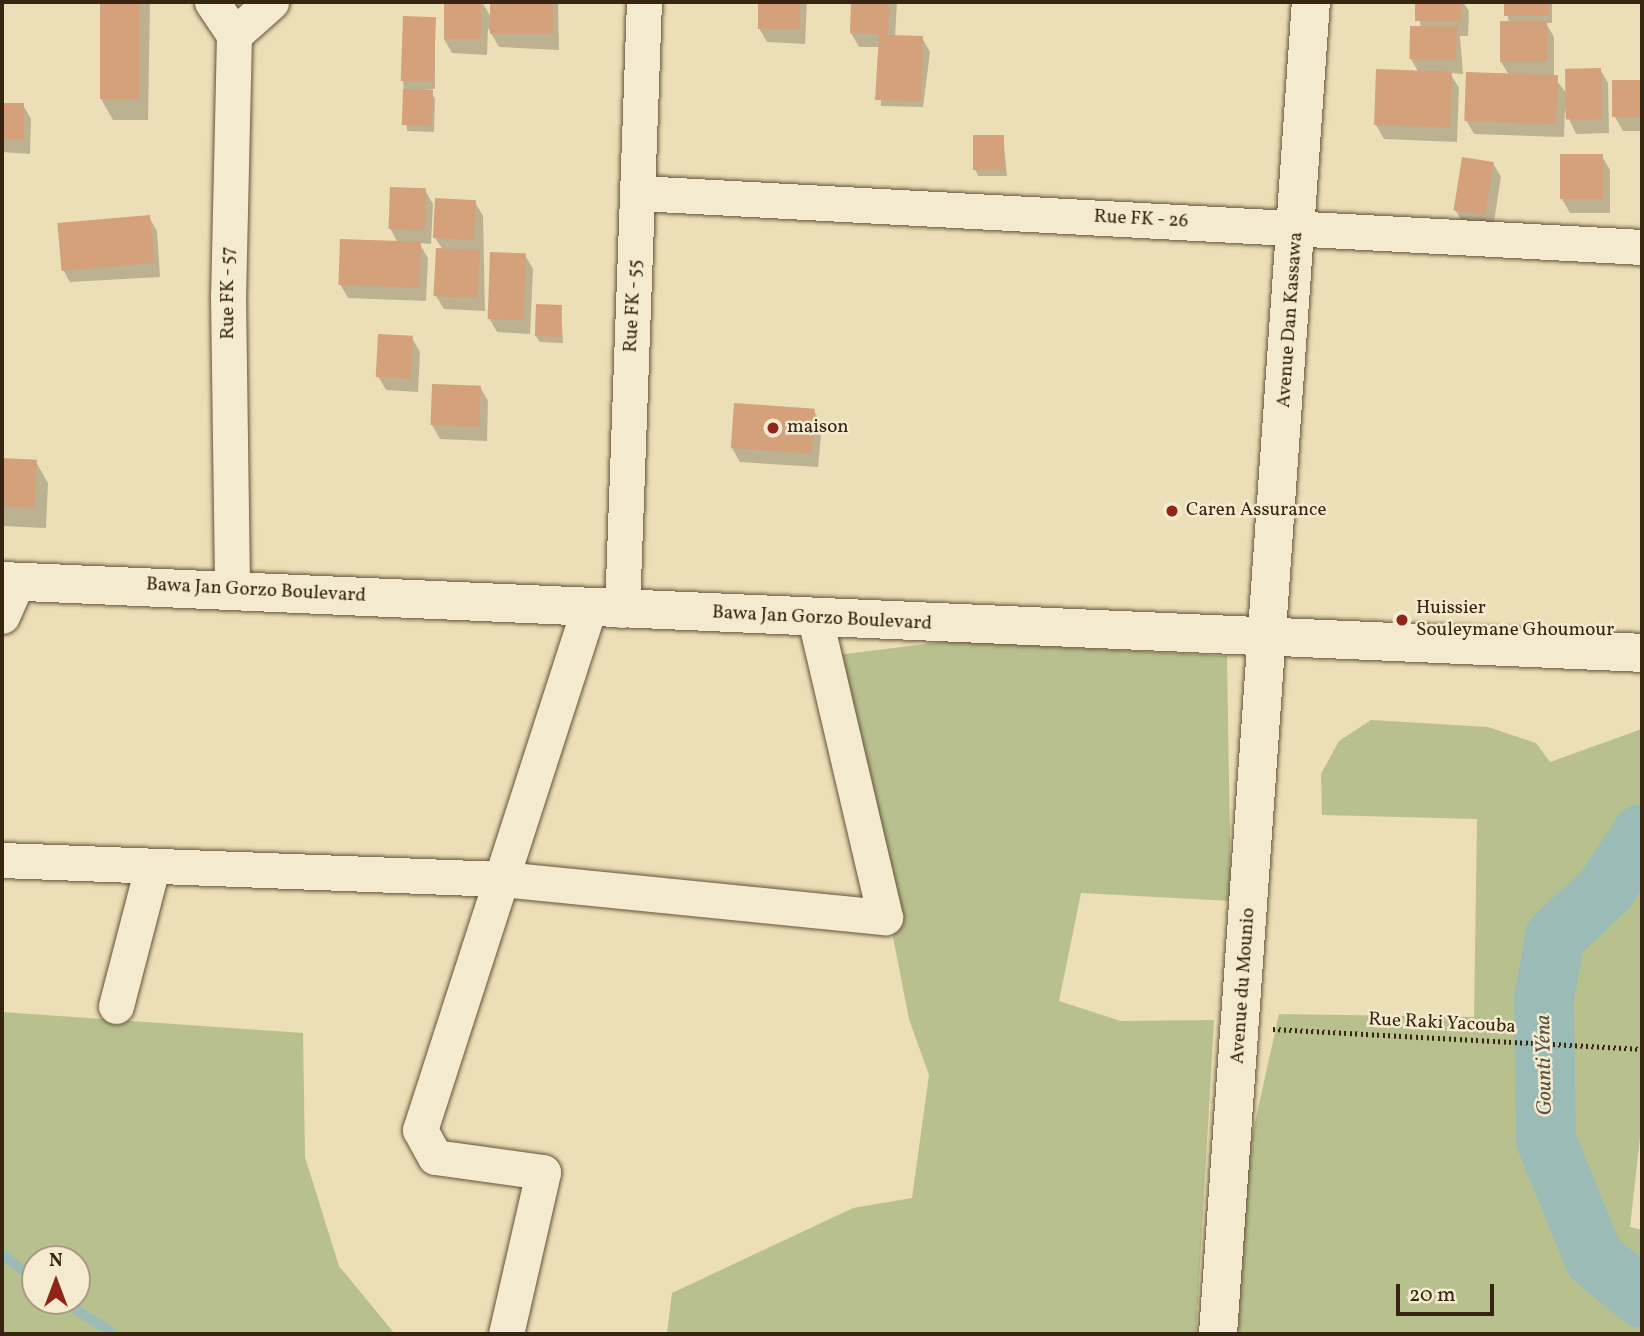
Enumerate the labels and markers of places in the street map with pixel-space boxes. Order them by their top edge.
place label: maison [787,417,849,439]
marker: maison [765,420,781,436]
place label: Caren Assurance [1186,500,1327,522]
marker: Caren Assurance [1164,503,1180,519]
place label: Huissier Souleymane Ghoumour [1416,598,1614,642]
marker: Huissier Souleymane Ghoumour [1394,612,1410,628]

